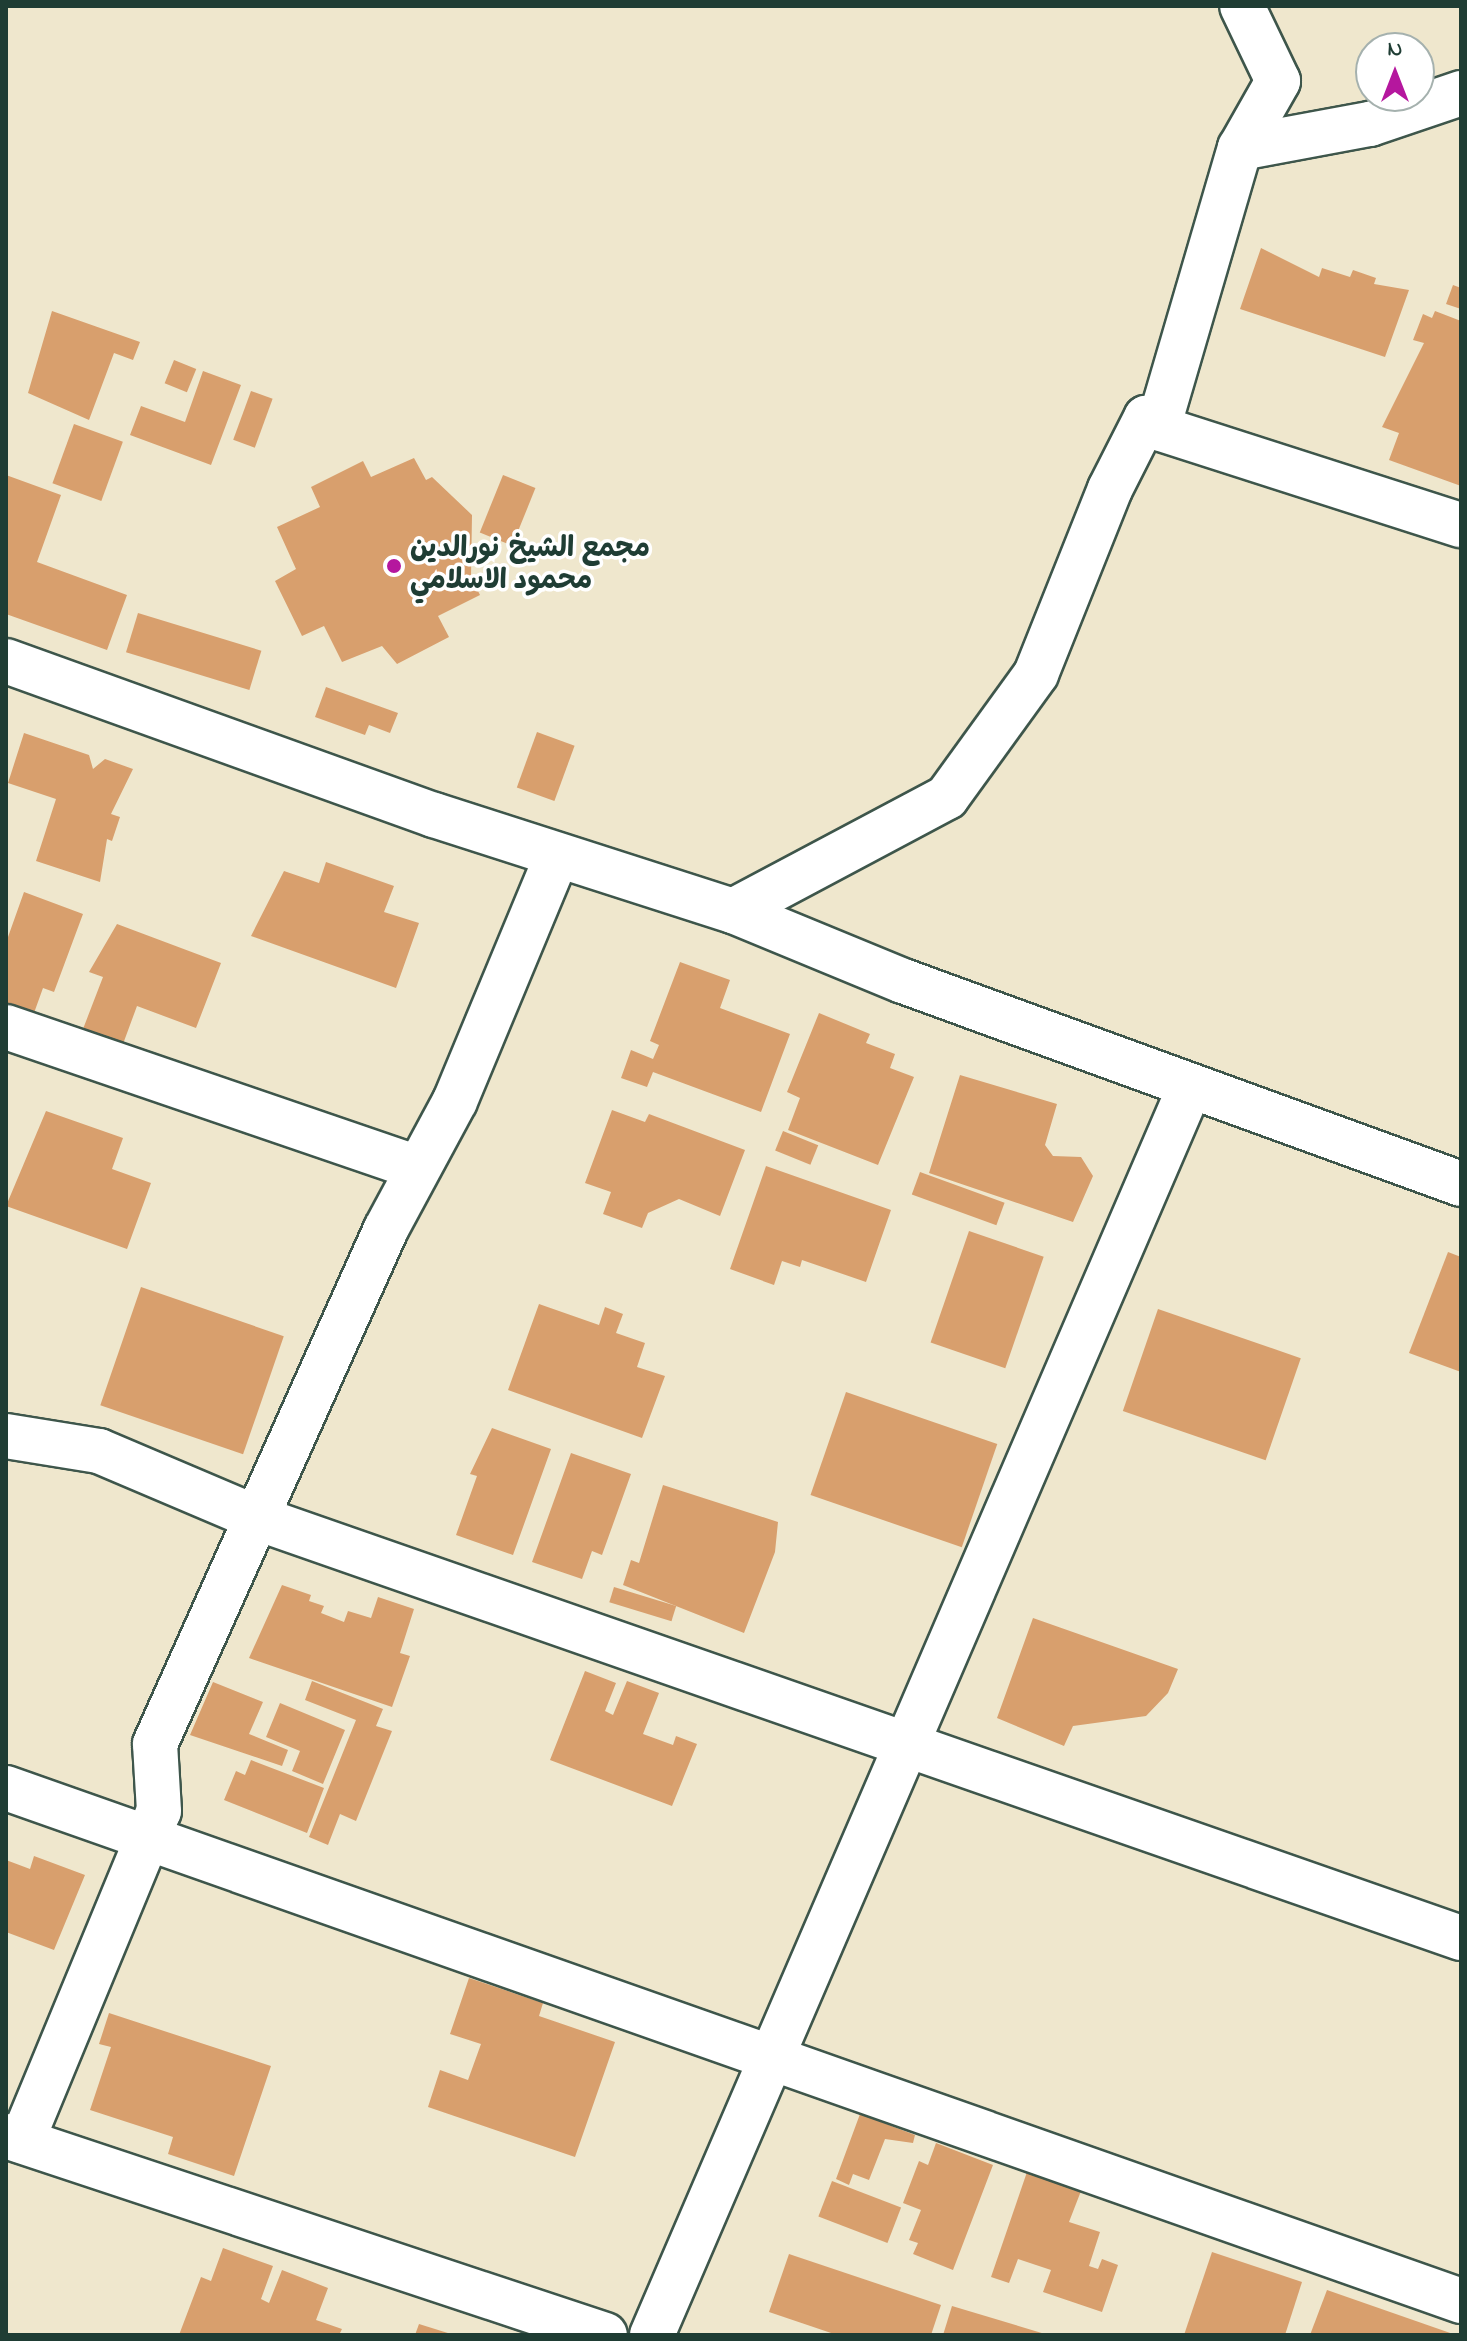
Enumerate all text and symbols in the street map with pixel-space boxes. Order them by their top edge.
north arrow [1355,32,1435,112]
text: N [1388,34,1402,66]
place label: مجمع الشيخ نورالدين محمود الاسلامي [410,533,650,599]
marker: مجمع الشيخ نورالدين محمود الاسلامي [385,557,403,575]

